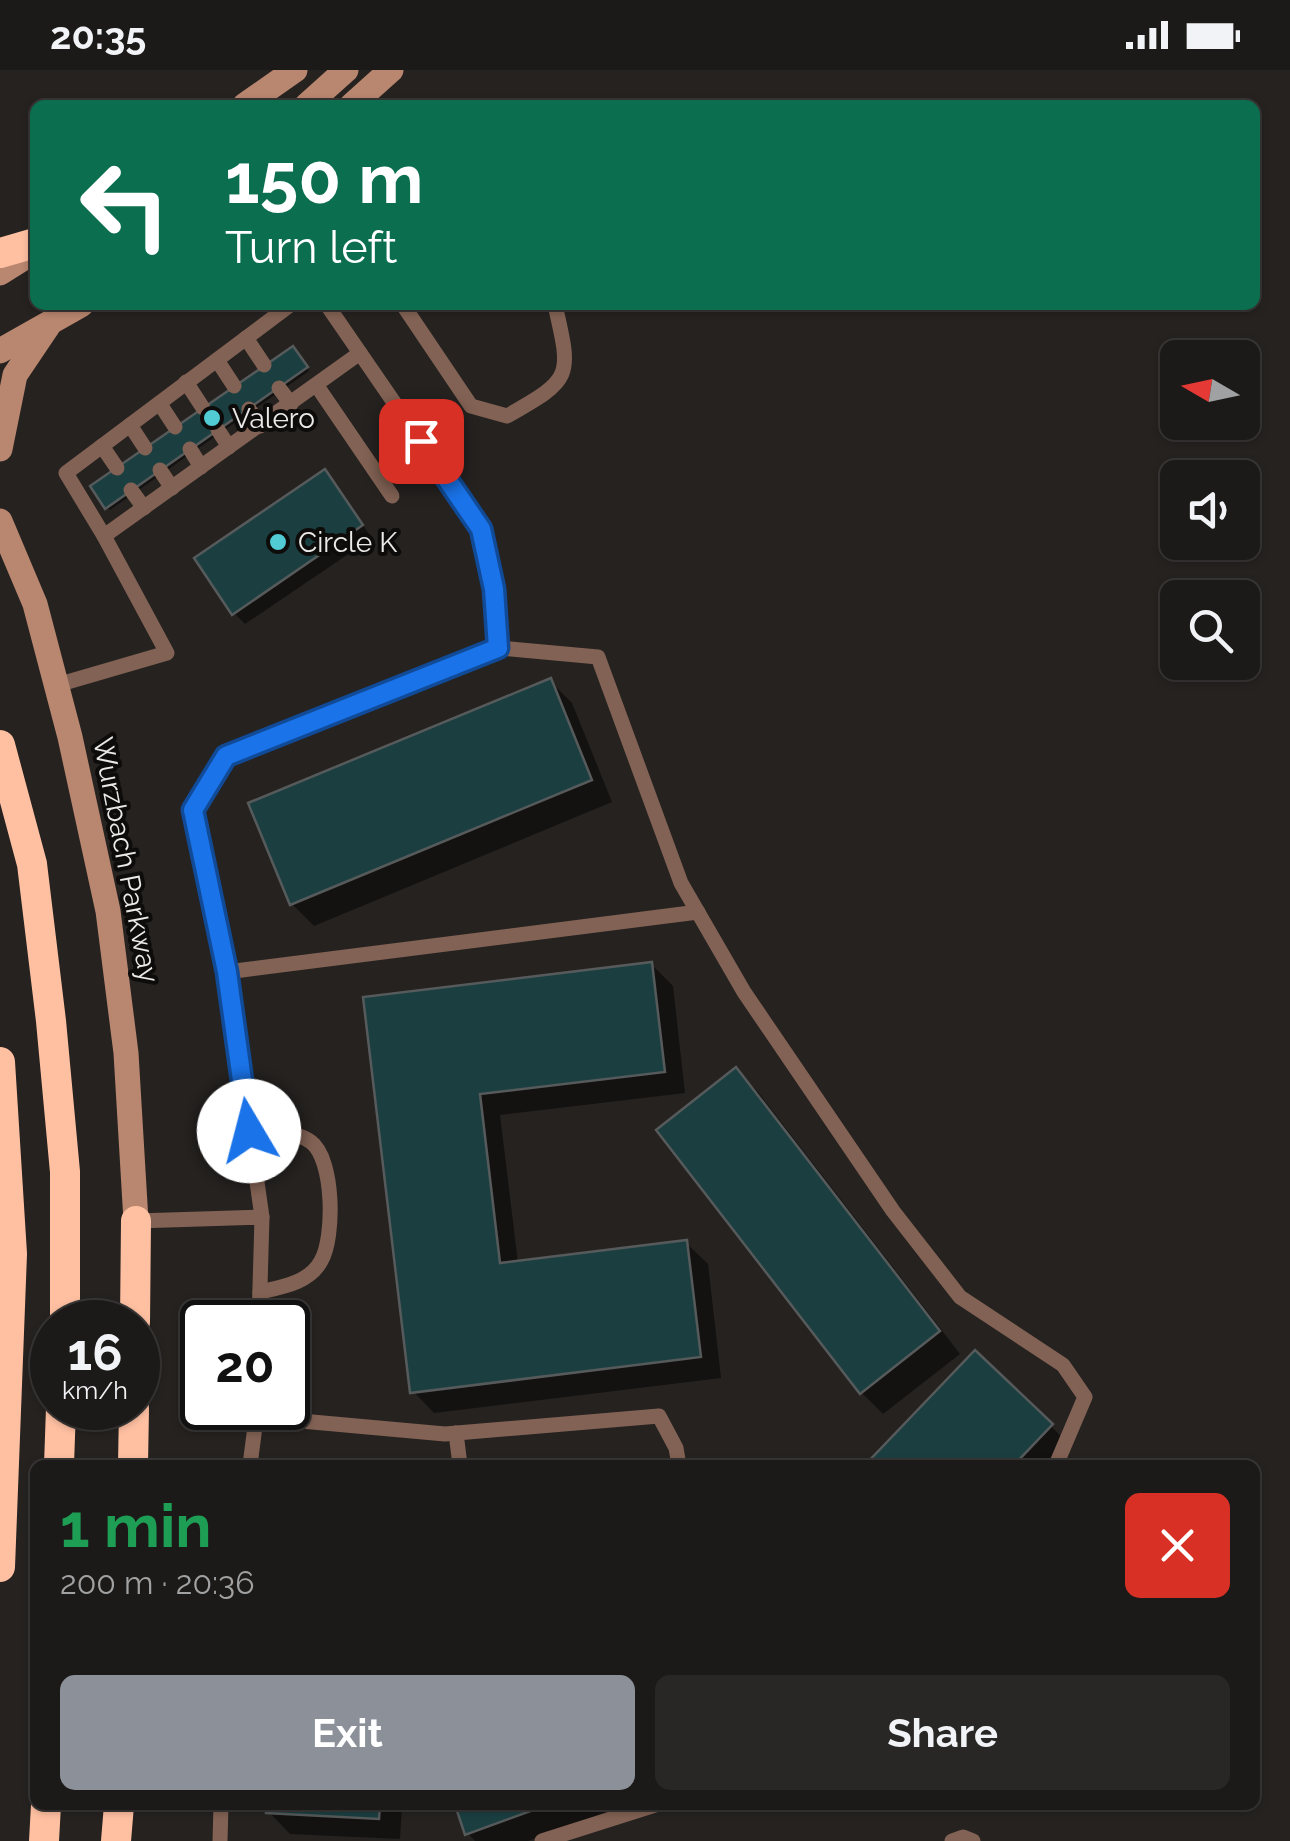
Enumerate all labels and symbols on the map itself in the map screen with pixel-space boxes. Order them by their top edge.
north arrow [1160,340,1260,440]
pin [379,399,464,484]
place label: Valero [232,402,315,435]
marker: Valero [201,407,223,429]
place label: Circle K [298,526,397,559]
marker: Circle K [267,531,289,553]
street label: Wurzbach Parkway [86,734,166,986]
position arrow [197,1079,301,1183]
speed limit sign: 20 [180,1300,310,1430]

